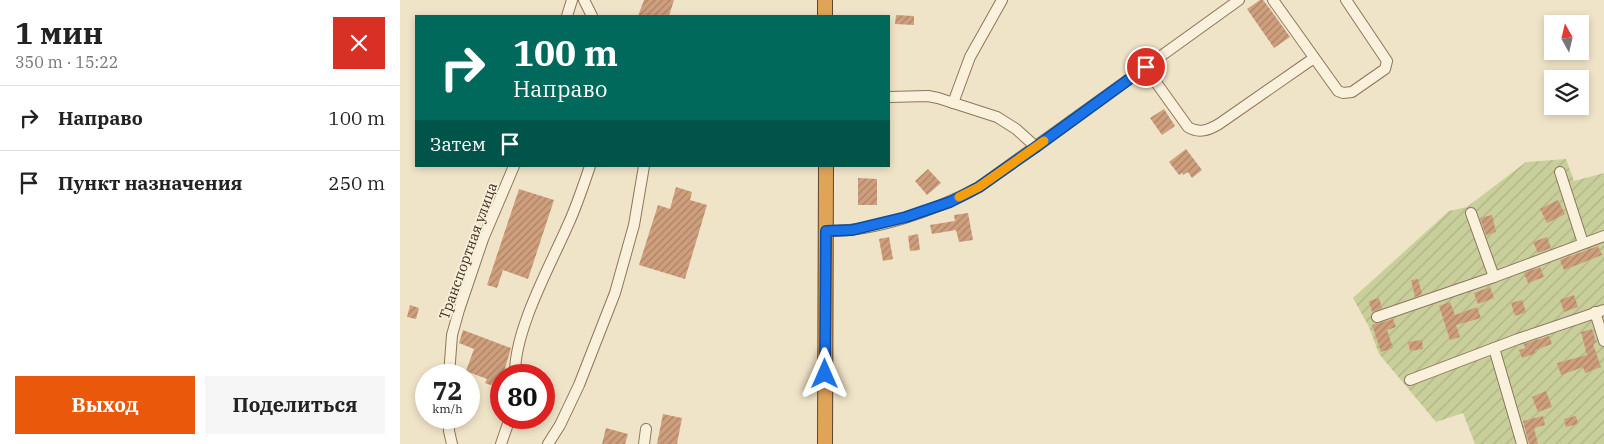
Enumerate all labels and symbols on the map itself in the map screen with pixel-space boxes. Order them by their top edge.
north arrow [1544,15,1589,60]
pin [1125,46,1167,88]
street label: Транспортная улица [435,180,501,322]
position arrow [798,347,850,399]
speed limit sign: 80 [490,364,555,429]

